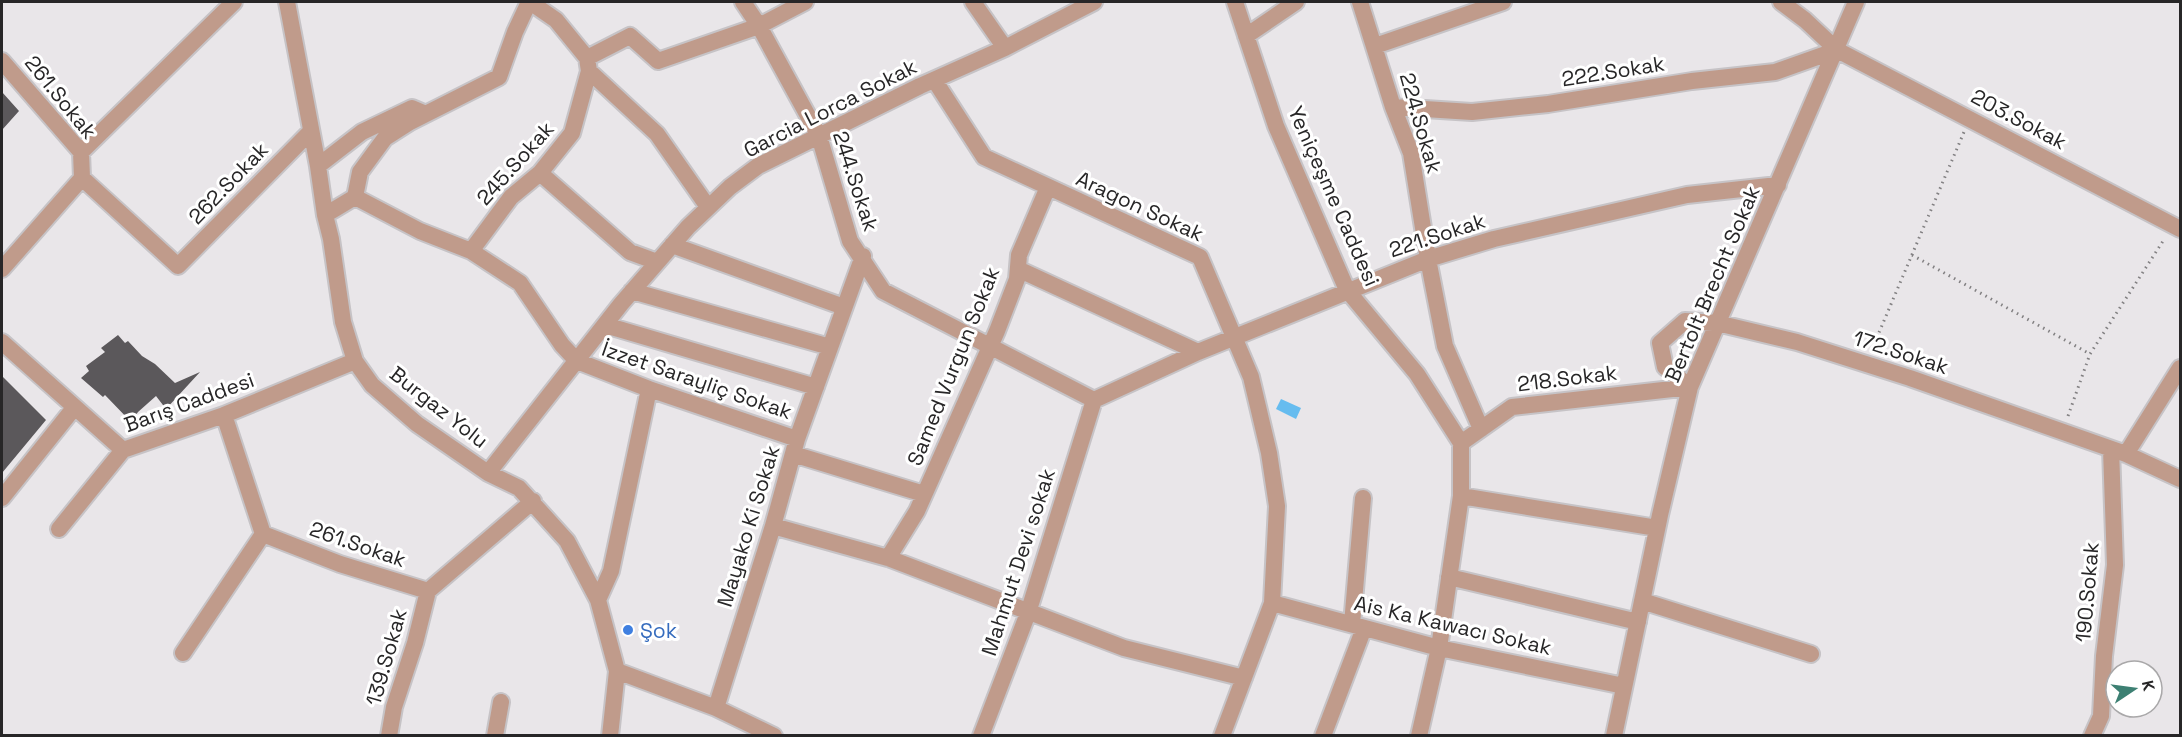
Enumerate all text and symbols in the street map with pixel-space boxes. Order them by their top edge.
street label: 261.Sokak [19,50,103,144]
street label: 222.Sokak [1560,50,1666,92]
street label: Garcia Lorca Sokak [739,53,921,163]
street label: 224.Sokak [1394,70,1448,176]
street label: 203.Sokak [1967,83,2071,155]
street label: Yeniçeşme Caddesi [1282,102,1386,290]
street label: 245.Sokak [470,116,560,210]
street label: 244.Sokak [827,127,885,235]
street label: 262.Sokak [182,136,274,230]
street label: Aragon Sokak [1072,165,1208,247]
street label: Bertolt Brecht Sokak [1658,182,1766,386]
street label: 221.Sokak [1385,207,1489,263]
street label: Samed Vurgun Sokak [901,263,1005,469]
street label: 172.Sokak [1850,324,1952,380]
street label: İzzet Sarayliç Sokak [598,335,796,425]
street label: 218.Sokak [1516,358,1618,398]
street label: Burgaz Yolu [384,360,494,454]
street label: Barış Caddesi [120,366,258,438]
street label: Mayako Ki Sokak [711,442,785,610]
street label: Mahmut Devi sokak [975,465,1061,659]
street label: 261.Sokak [306,515,410,573]
street label: 190.Sokak [2069,541,2105,643]
street label: Ais Ka Kawacı Sokak [1352,589,1554,661]
street label: 139.Sokak [359,605,413,709]
place label: Şok [640,617,677,644]
marker: Şok [621,623,635,637]
north arrow [2104,659,2164,719]
text: K [2137,678,2159,693]

